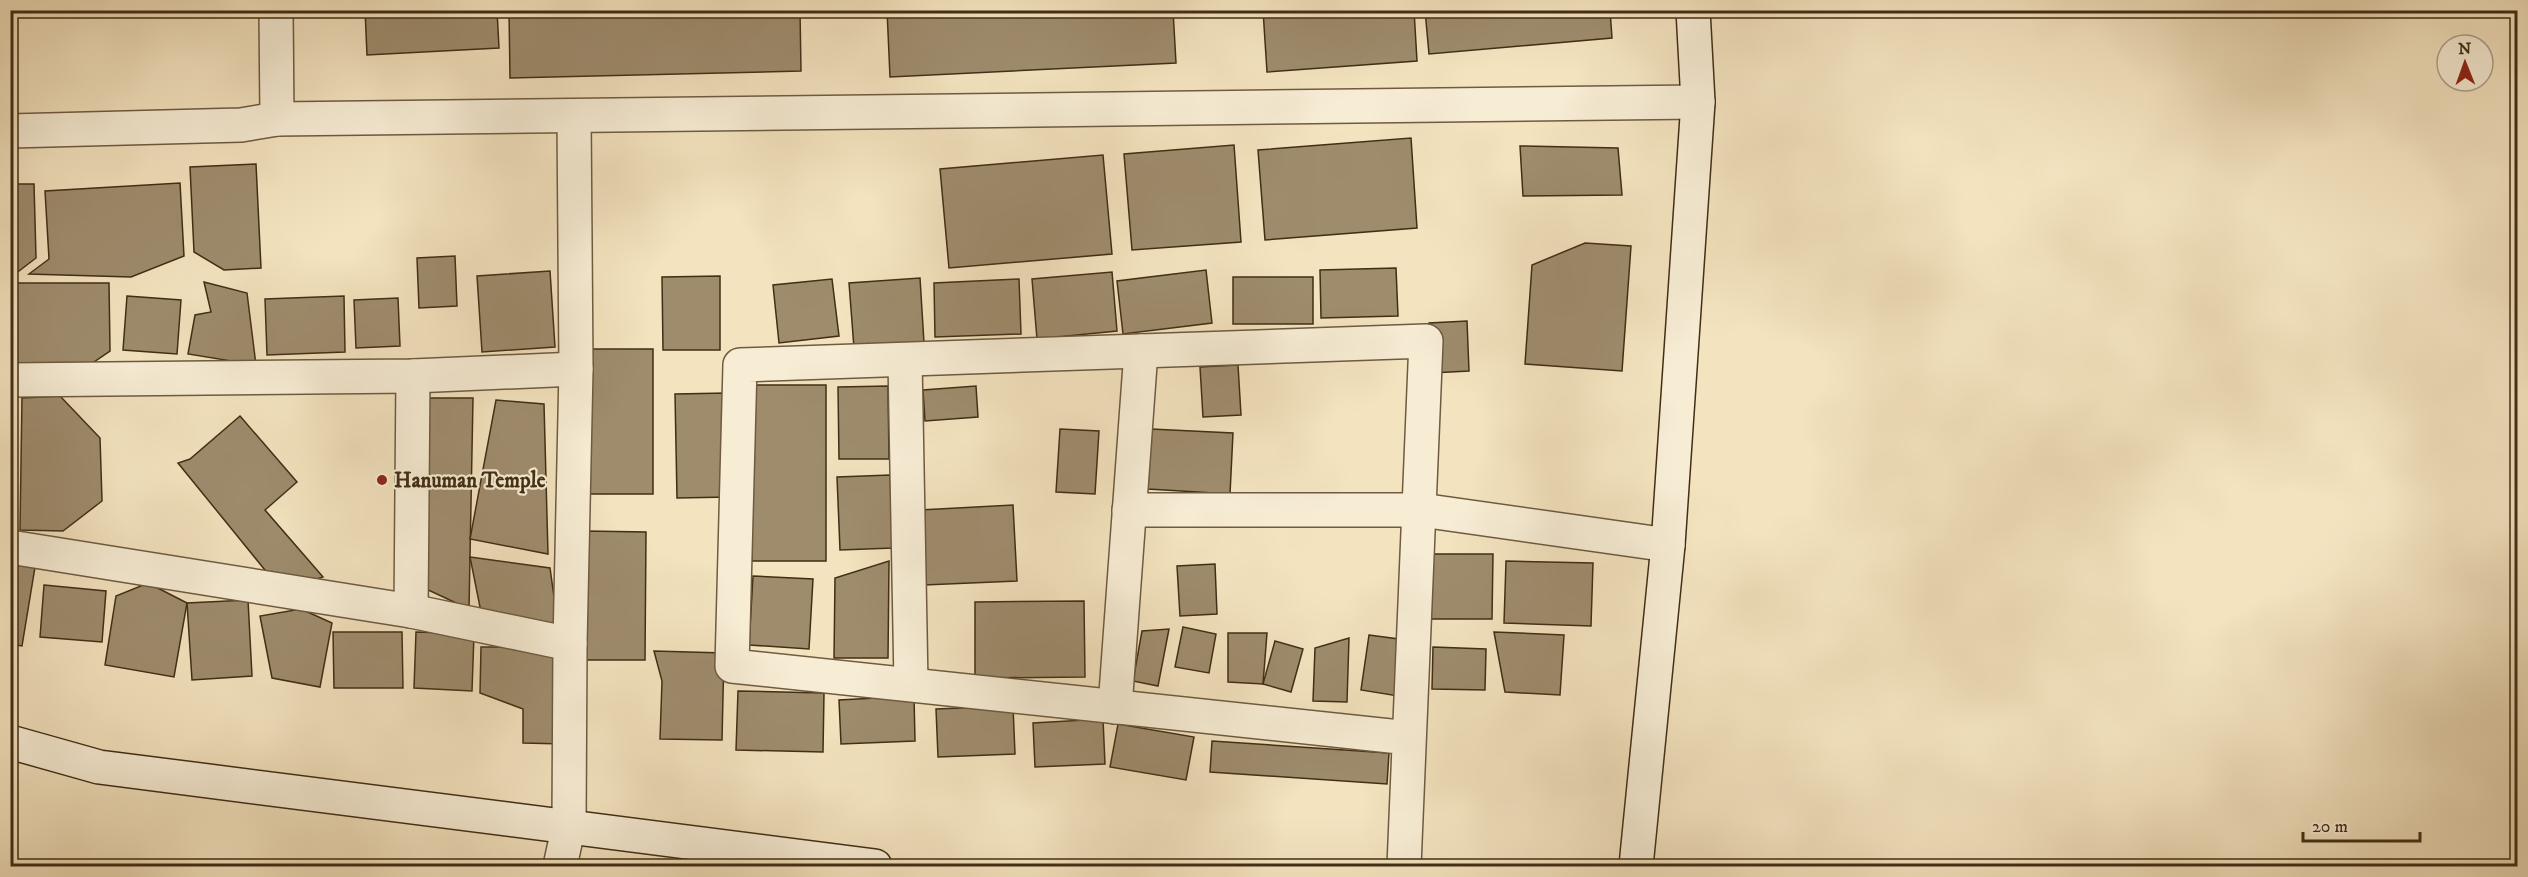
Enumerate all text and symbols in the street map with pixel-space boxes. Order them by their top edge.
north arrow [2435,33,2495,93]
text: N [2458,39,2471,59]
place label: Hanuman Temple [394,468,546,494]
marker: Hanuman Temple [375,473,389,487]
scale bar [2303,805,2420,843]
text: 20 m [2312,816,2348,838]

